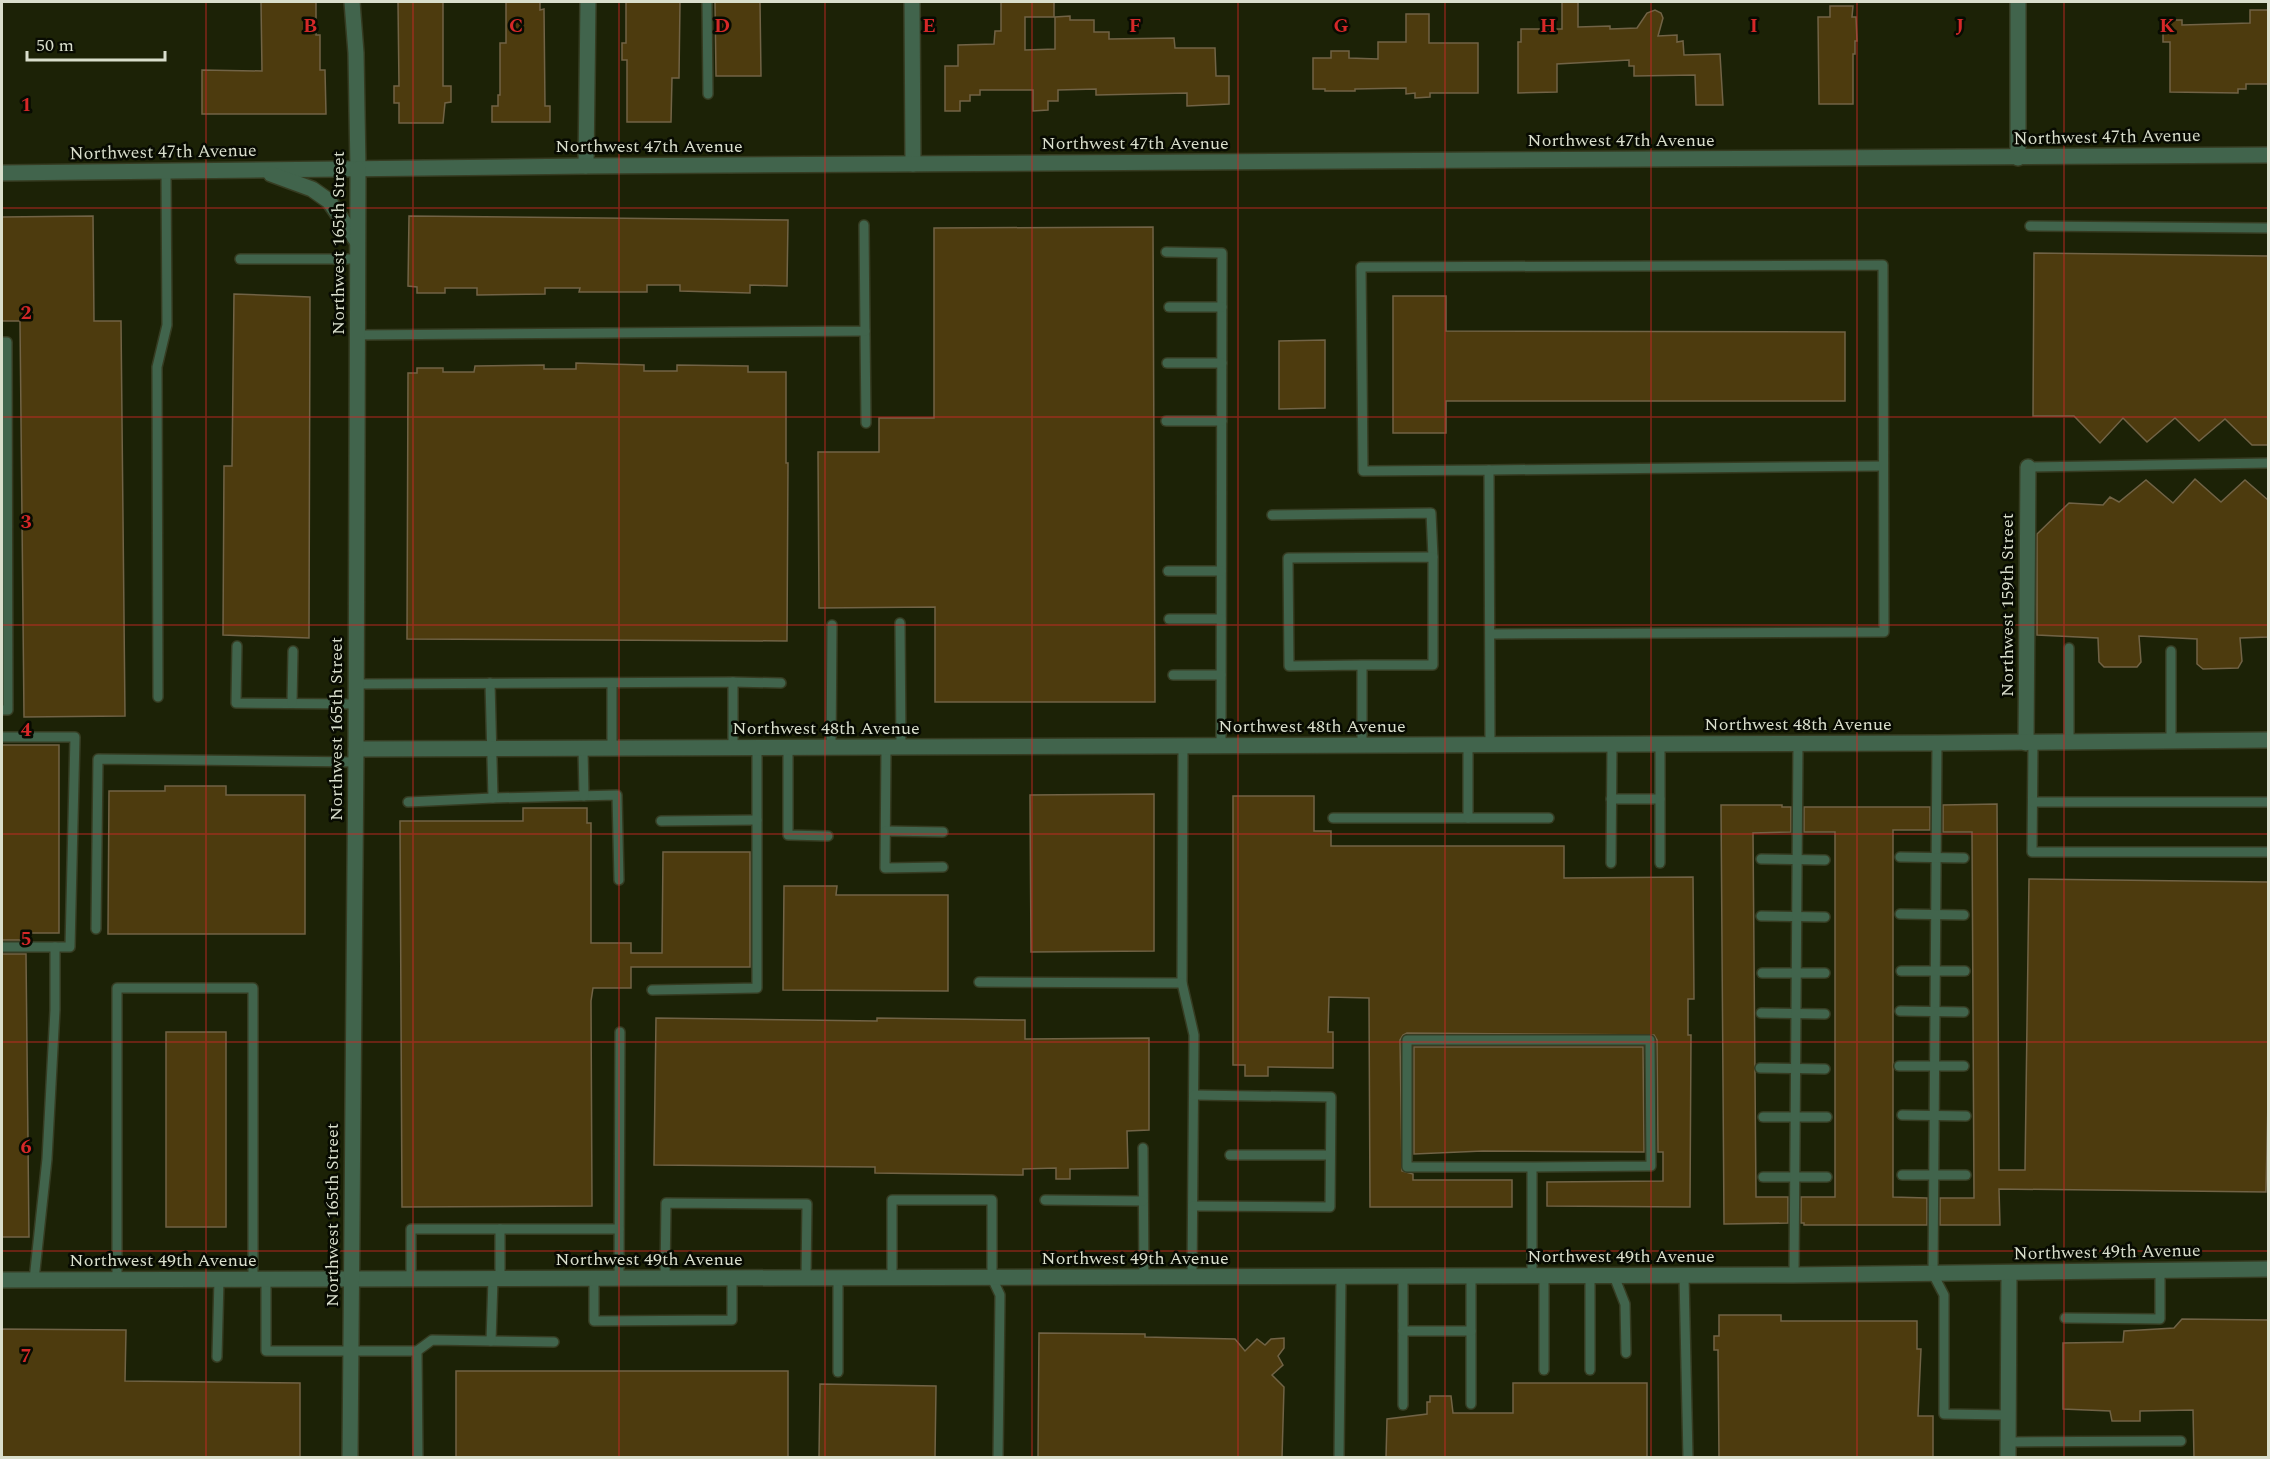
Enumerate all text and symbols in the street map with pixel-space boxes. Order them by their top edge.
text: B [303,11,317,41]
text: C [509,11,523,41]
text: D [714,11,730,41]
text: E [922,11,936,41]
text: F [1129,11,1141,41]
text: G [1333,11,1349,41]
text: H [1540,11,1556,41]
text: I [1750,11,1758,41]
text: J [1956,11,1964,41]
text: K [2159,11,2175,41]
scale bar [27,24,165,62]
text: 50 m [36,32,74,59]
text: 1 [20,90,32,120]
street label: Northwest 47th Avenue [2013,122,2201,152]
street label: Northwest 47th Avenue [1527,127,1715,154]
street label: Northwest 47th Avenue [1041,130,1229,157]
street label: Northwest 47th Avenue [555,133,743,160]
street label: Northwest 47th Avenue [69,137,257,167]
street label: Northwest 165th Street [325,151,352,335]
text: 2 [20,298,32,328]
text: 3 [20,507,32,537]
street label: Northwest 159th Street [1994,513,2021,697]
street label: Northwest 165th Street [323,637,350,821]
street label: Northwest 48th Avenue [1704,711,1892,738]
street label: Northwest 48th Avenue [1218,713,1406,740]
text: 4 [20,715,32,745]
street label: Northwest 48th Avenue [732,715,920,742]
text: 5 [20,924,32,954]
street label: Northwest 165th Street [319,1123,346,1307]
text: 6 [20,1132,32,1162]
street label: Northwest 49th Avenue [2013,1237,2201,1267]
street label: Northwest 49th Avenue [1527,1243,1715,1270]
street label: Northwest 49th Avenue [1041,1245,1229,1272]
street label: Northwest 49th Avenue [555,1246,743,1273]
street label: Northwest 49th Avenue [69,1247,257,1274]
text: 7 [20,1341,32,1371]

